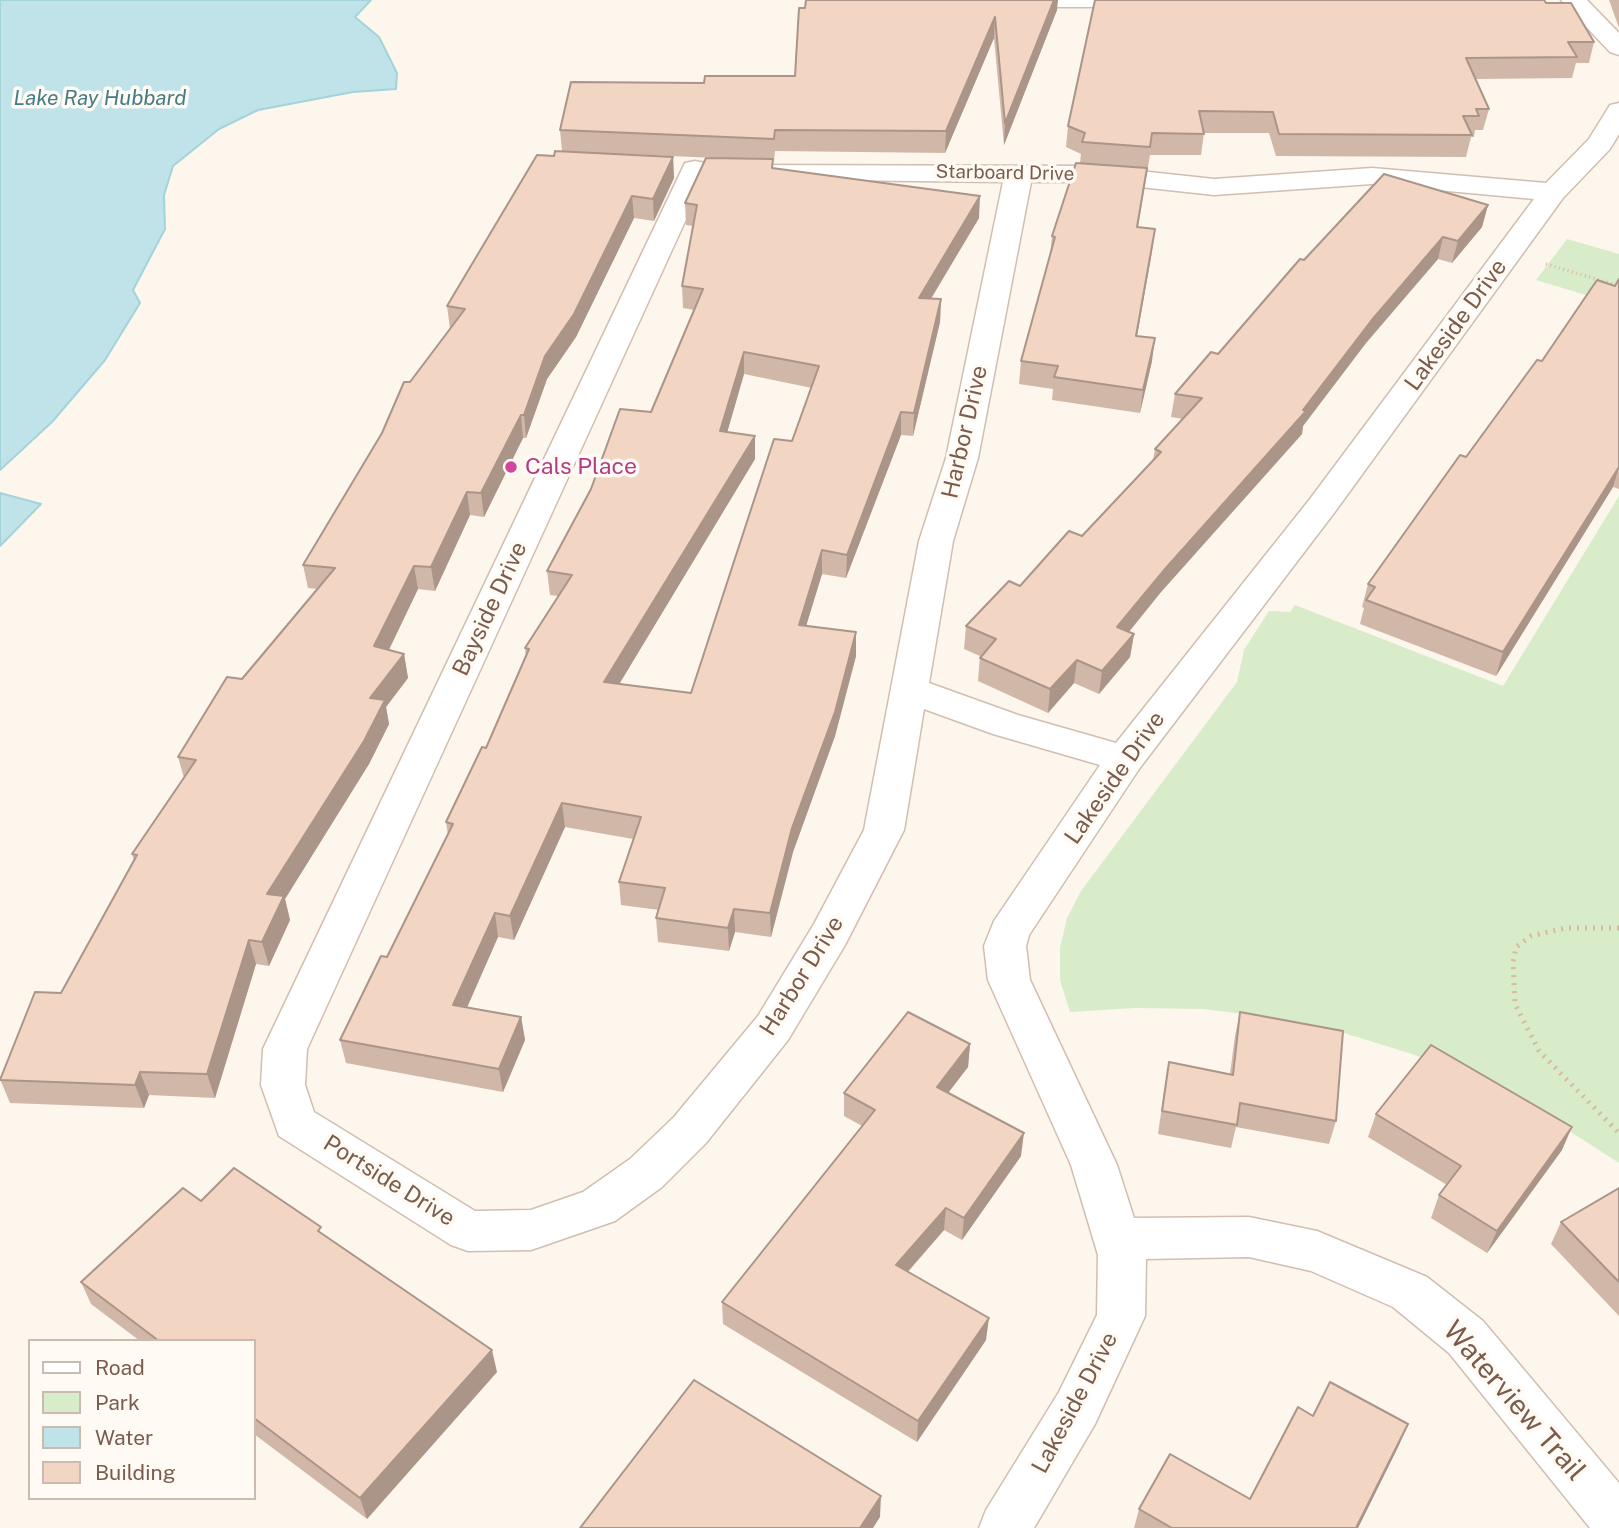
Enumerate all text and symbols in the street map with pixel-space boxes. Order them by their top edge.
water label: Lake Ray Hubbard [14,86,186,112]
street label: Starboard Drive [935,160,1075,186]
street label: Lakeside Drive [1399,254,1513,396]
street label: Harbor Drive [936,363,994,501]
place label: Cals Place [525,453,637,481]
marker: Cals Place [503,459,519,475]
street label: Bayside Drive [447,538,533,680]
street label: Lakeside Drive [1059,706,1171,850]
street label: Harbor Drive [754,911,850,1041]
street label: Portside Drive [318,1130,460,1232]
street label: Waterview Trail [1436,1314,1592,1488]
street label: Lakeside Drive [1026,1328,1124,1478]
legend [28,1339,256,1500]
text: Road [95,1355,145,1380]
text: Park [95,1390,140,1415]
text: Water [95,1425,153,1450]
text: Building [95,1460,176,1485]

